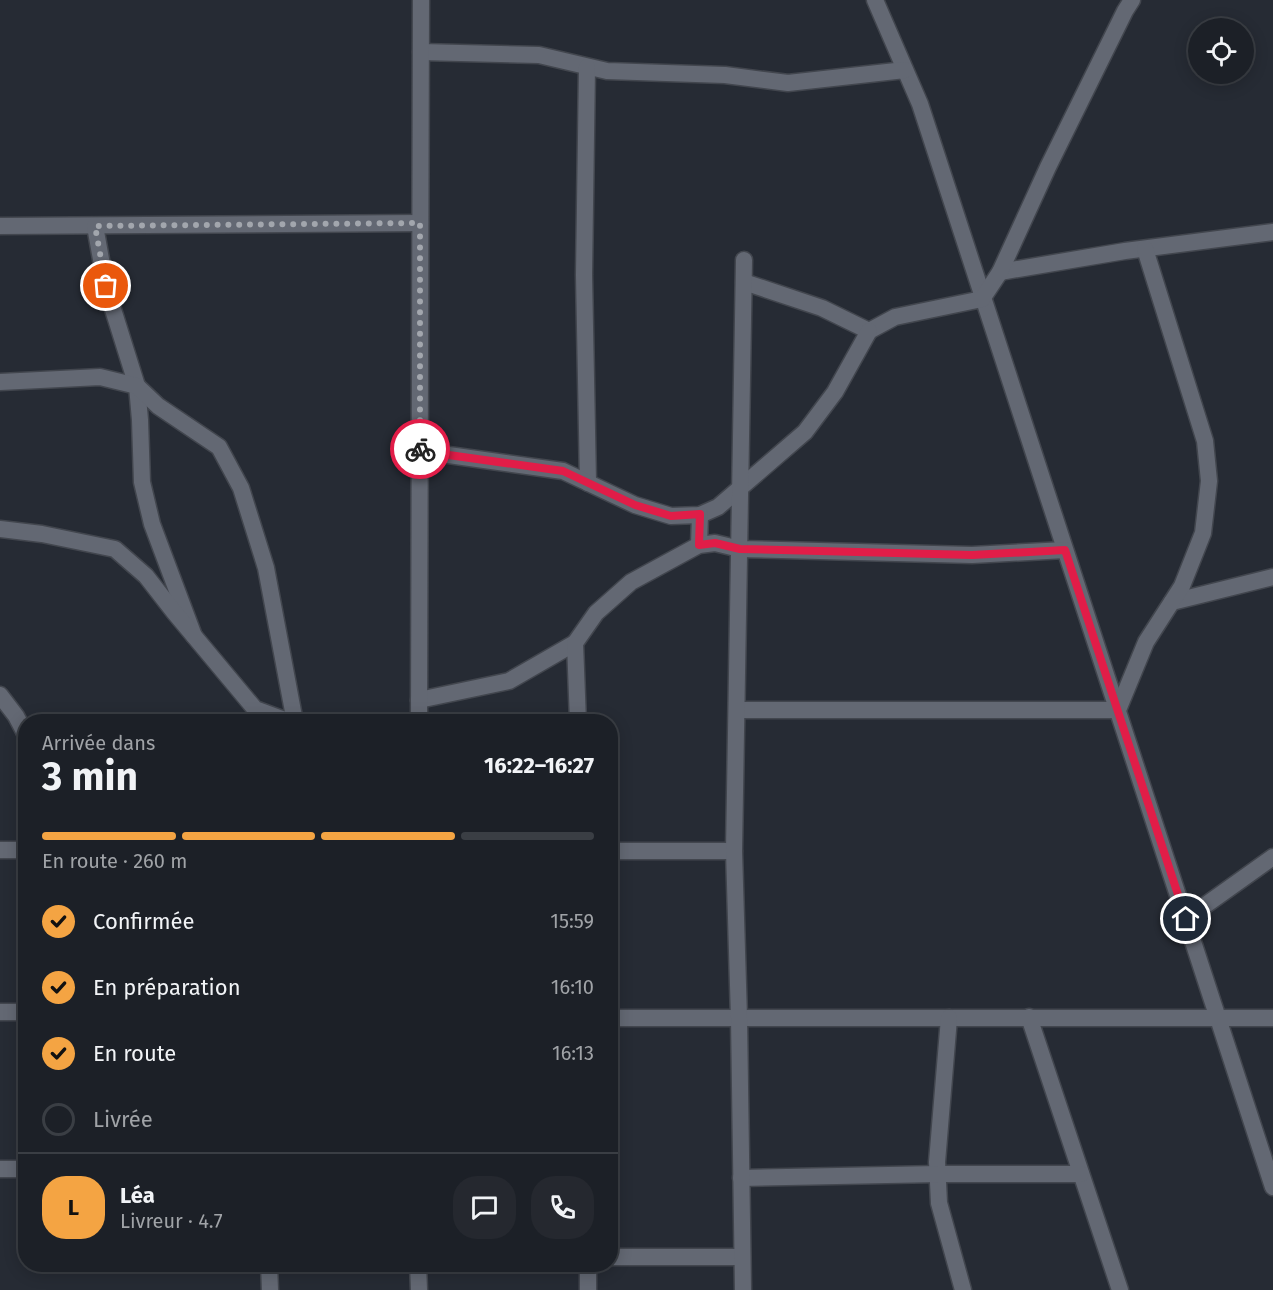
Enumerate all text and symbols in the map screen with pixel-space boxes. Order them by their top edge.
map controls [1188,18,1254,84]
button: locate [1188,18,1254,84]
pin [80,260,131,311]
icon: bag [89,269,122,302]
courier [390,419,450,479]
icon: bike [404,433,437,466]
text: Arrivée dans [42,731,155,755]
text: 16:22–16:27 [484,752,594,779]
text: 3 min [42,754,138,800]
text: En route · 260 m [42,849,187,873]
pin [1160,893,1211,944]
icon: home [1169,902,1202,935]
icon: check [42,905,75,938]
text: Confirmée [93,908,195,935]
text: 15:59 [550,909,594,933]
icon: check [42,971,75,1004]
text: En préparation [93,974,241,1001]
text: 16:10 [551,975,594,999]
icon: check [42,1037,75,1070]
text: En route [93,1040,176,1067]
text: 16:13 [552,1041,594,1065]
text: Livrée [93,1106,153,1133]
button: chat [453,1176,516,1239]
button: phone [531,1176,594,1239]
text: Léa [120,1182,155,1209]
text: L [68,1194,79,1221]
text: Livreur · 4.7 [120,1209,223,1233]

